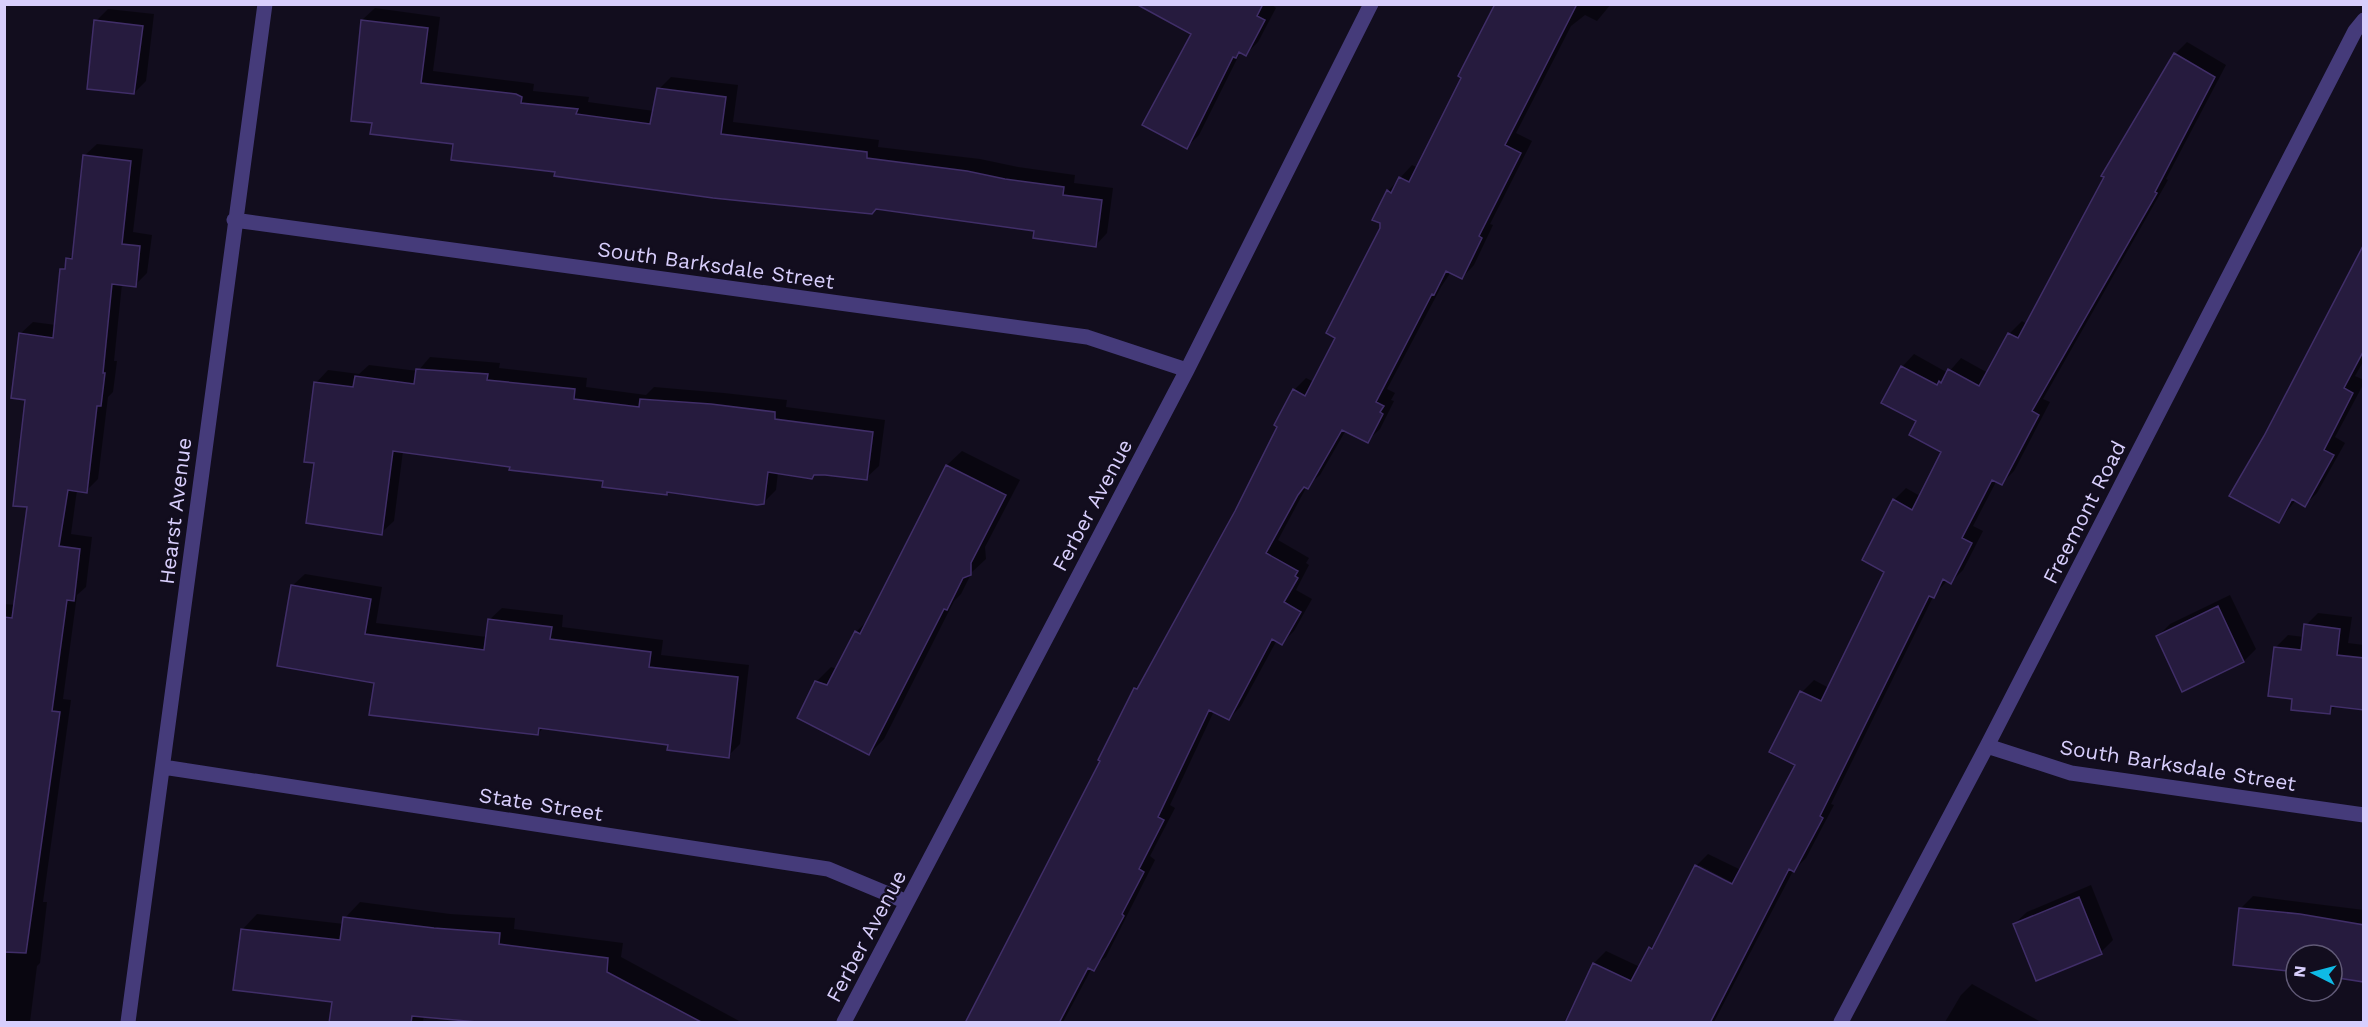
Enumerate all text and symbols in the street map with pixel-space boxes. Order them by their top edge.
street label: South Barksdale Street [596,236,836,294]
street label: Ferber Avenue [1047,435,1137,575]
street label: Hearst Avenue [154,436,196,586]
street label: Freemont Road [2037,436,2131,588]
street label: South Barksdale Street [2058,734,2298,796]
street label: State Street [477,782,605,826]
street label: Ferber Avenue [821,866,911,1006]
north arrow [2284,943,2344,1003]
text: N [2290,965,2310,978]

